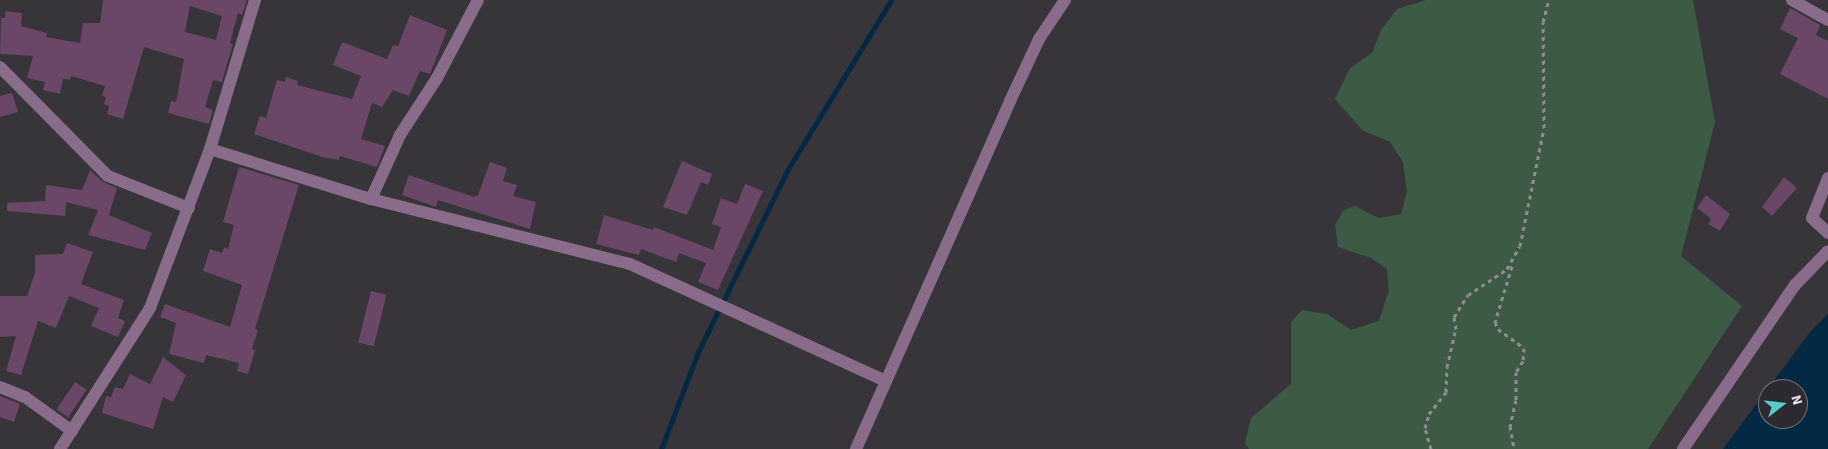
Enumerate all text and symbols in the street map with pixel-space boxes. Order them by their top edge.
north arrow [1758,379,1808,429]
text: N [1786,393,1807,407]

